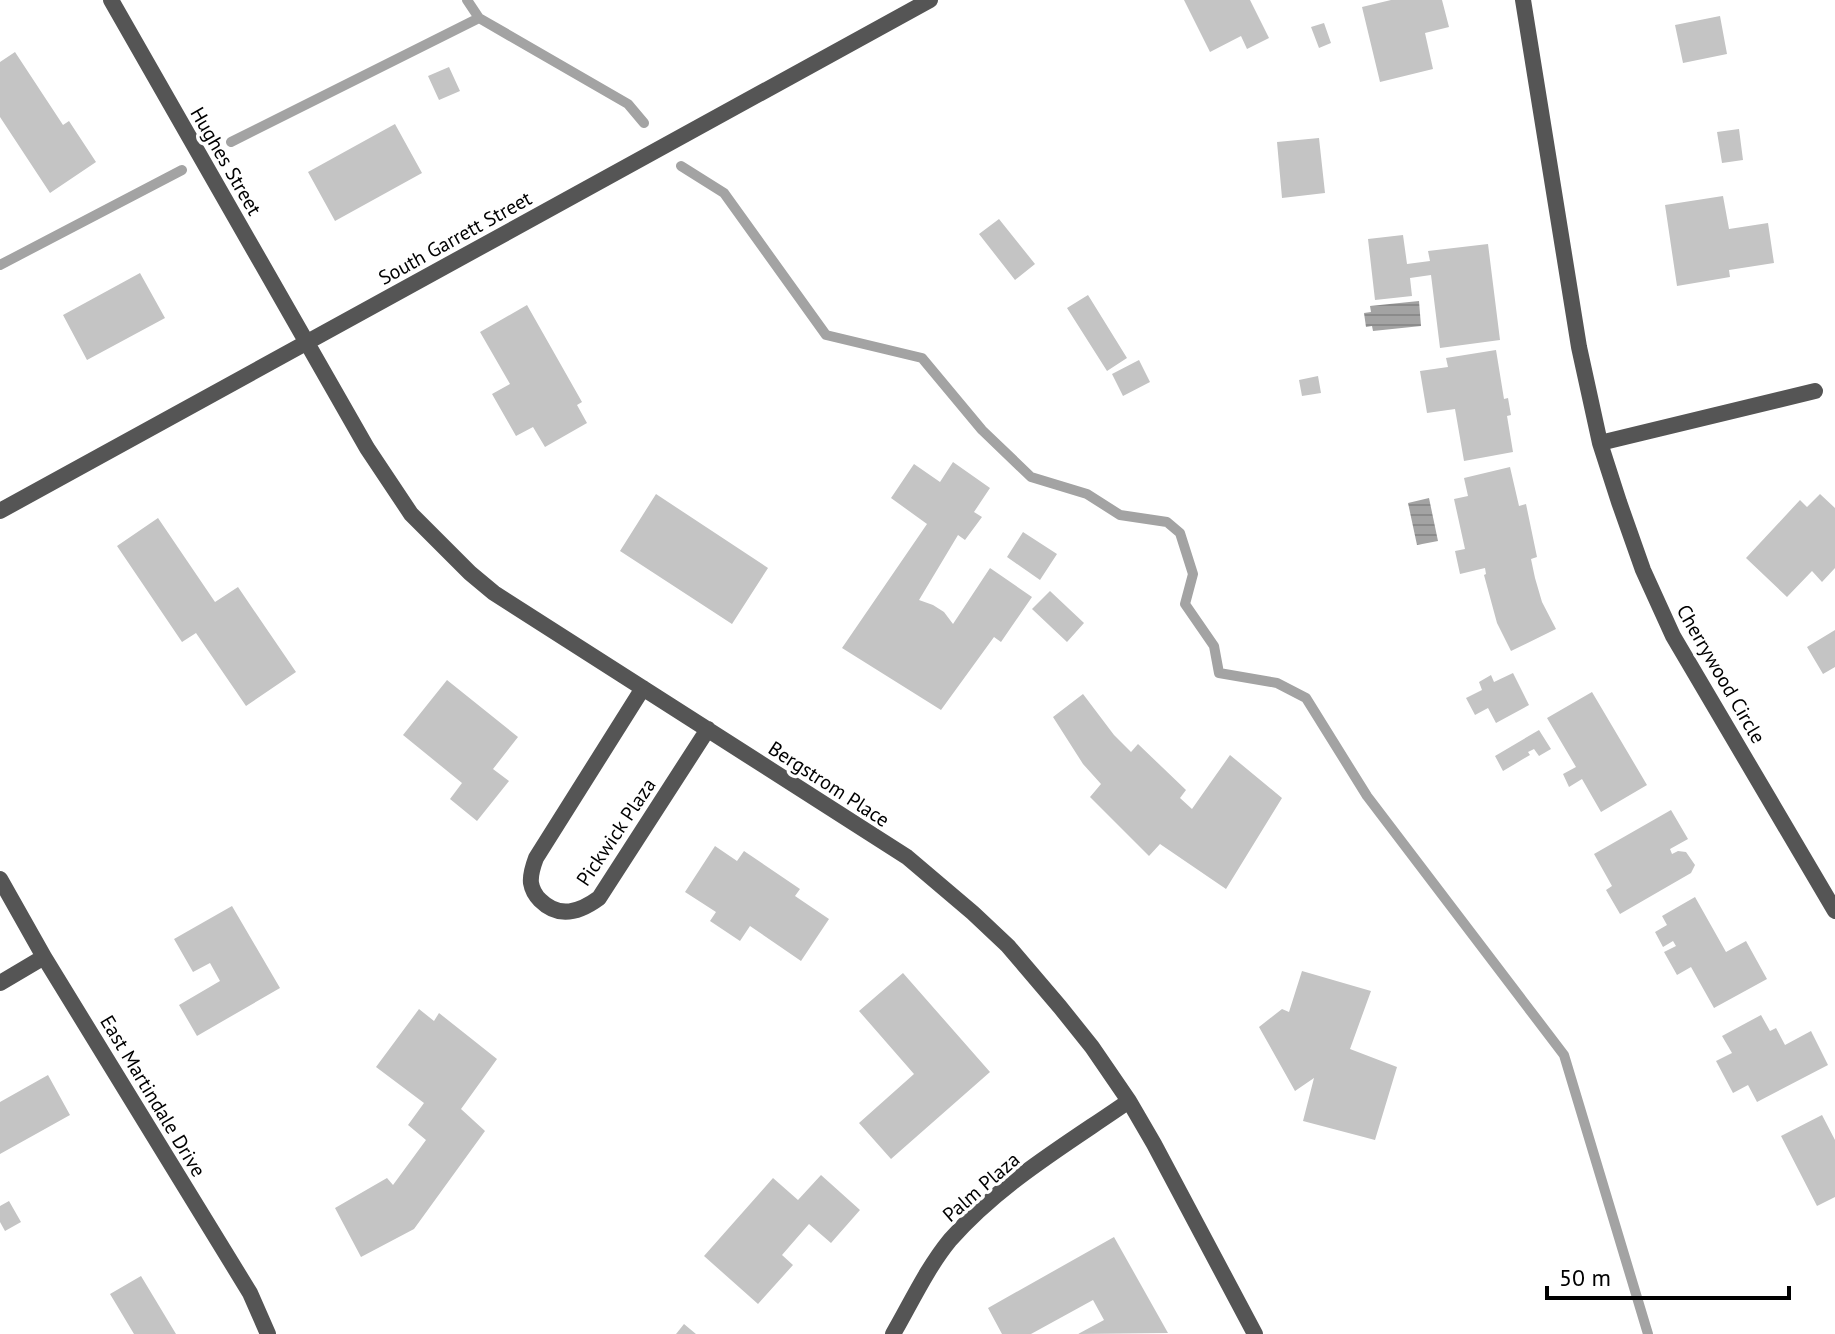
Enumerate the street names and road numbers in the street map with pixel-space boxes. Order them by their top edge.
street label: Hughes Street [185,102,268,220]
street label: South Garrett Street [374,185,536,291]
street label: Cherrywood Circle [1671,600,1771,748]
street label: Bergstrom Place [763,735,895,833]
street label: Pickwick Plaza [570,773,662,891]
street label: East Martindale Drive [94,1010,212,1182]
street label: Palm Plaza [937,1146,1025,1228]

